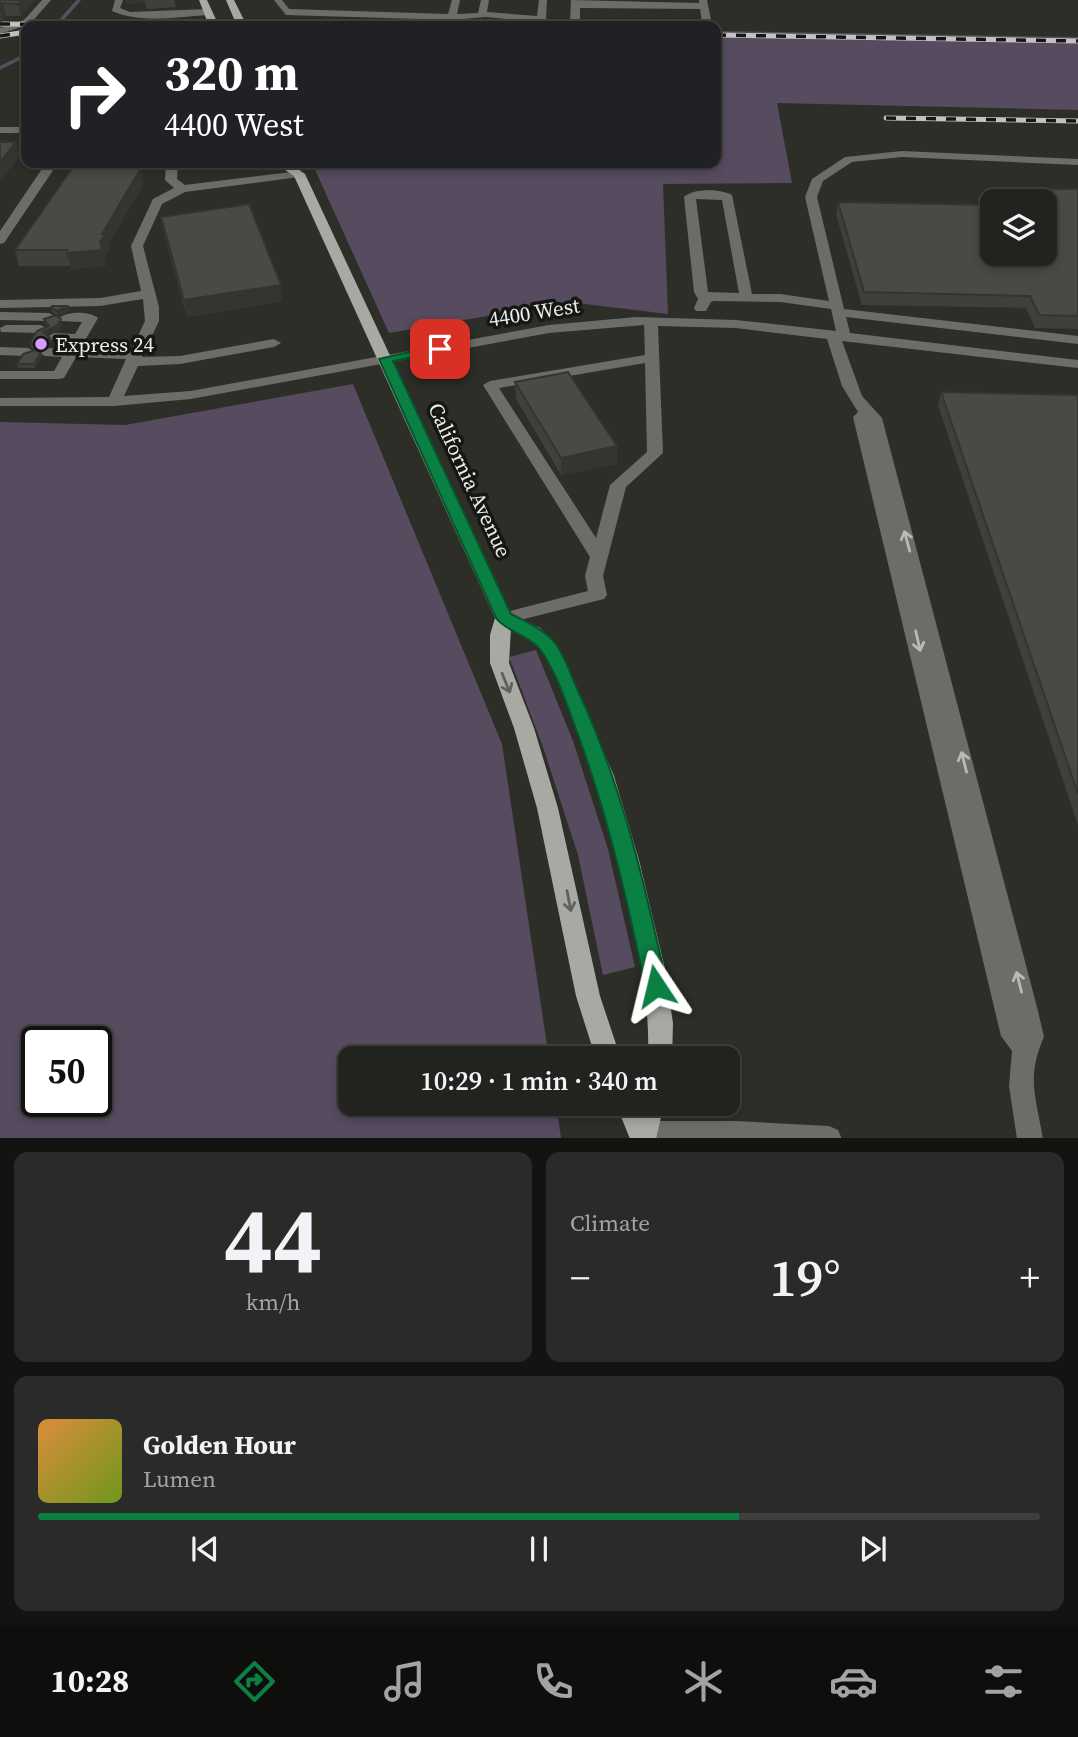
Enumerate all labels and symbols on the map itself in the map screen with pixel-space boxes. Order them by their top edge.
street label: 4400 West [486,290,582,333]
pin [410,319,470,379]
place label: Express 24 [55,330,155,359]
marker: Express 24 [33,336,49,352]
street label: California Avenue [421,398,519,562]
one-way arrow [900,530,913,552]
one-way arrow [912,629,925,652]
one-way arrow [501,671,514,693]
one-way arrow [957,751,970,774]
one-way arrow [563,889,577,912]
position arrow [619,949,693,1023]
one-way arrow [1012,971,1025,994]
speed limit sign: 50 [21,1026,112,1117]

